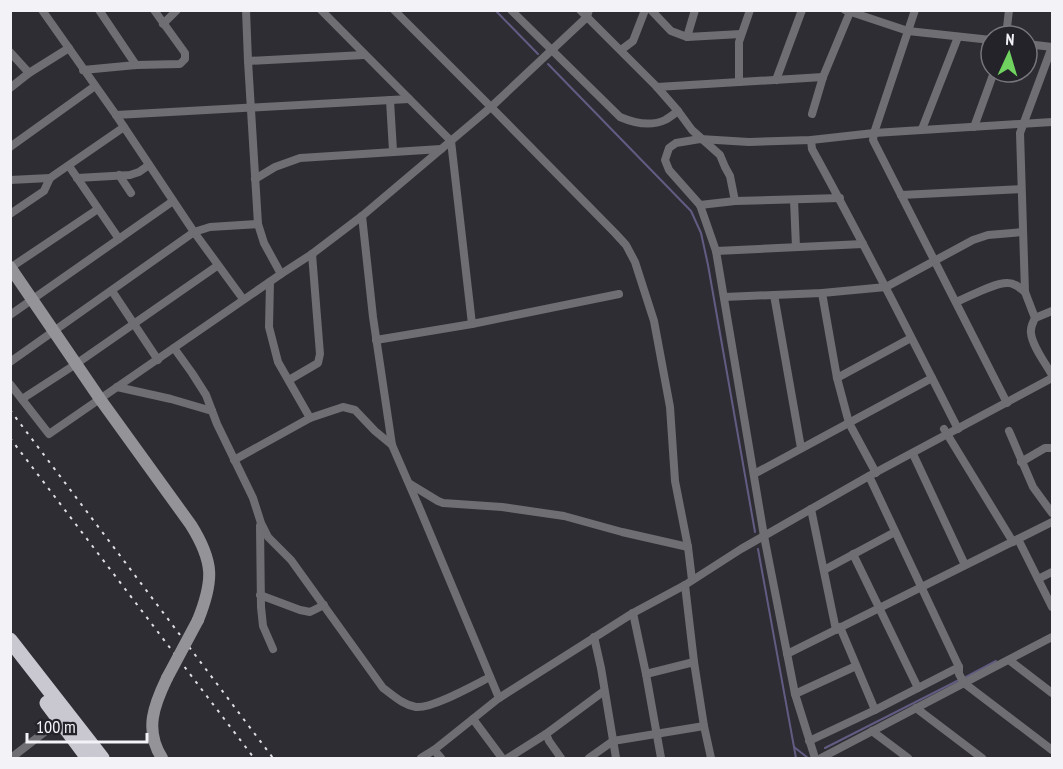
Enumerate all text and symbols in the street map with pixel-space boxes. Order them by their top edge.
north arrow [979,24,1039,84]
text: N [1005,29,1015,49]
scale bar [27,706,147,744]
text: 100 m [36,715,76,738]

